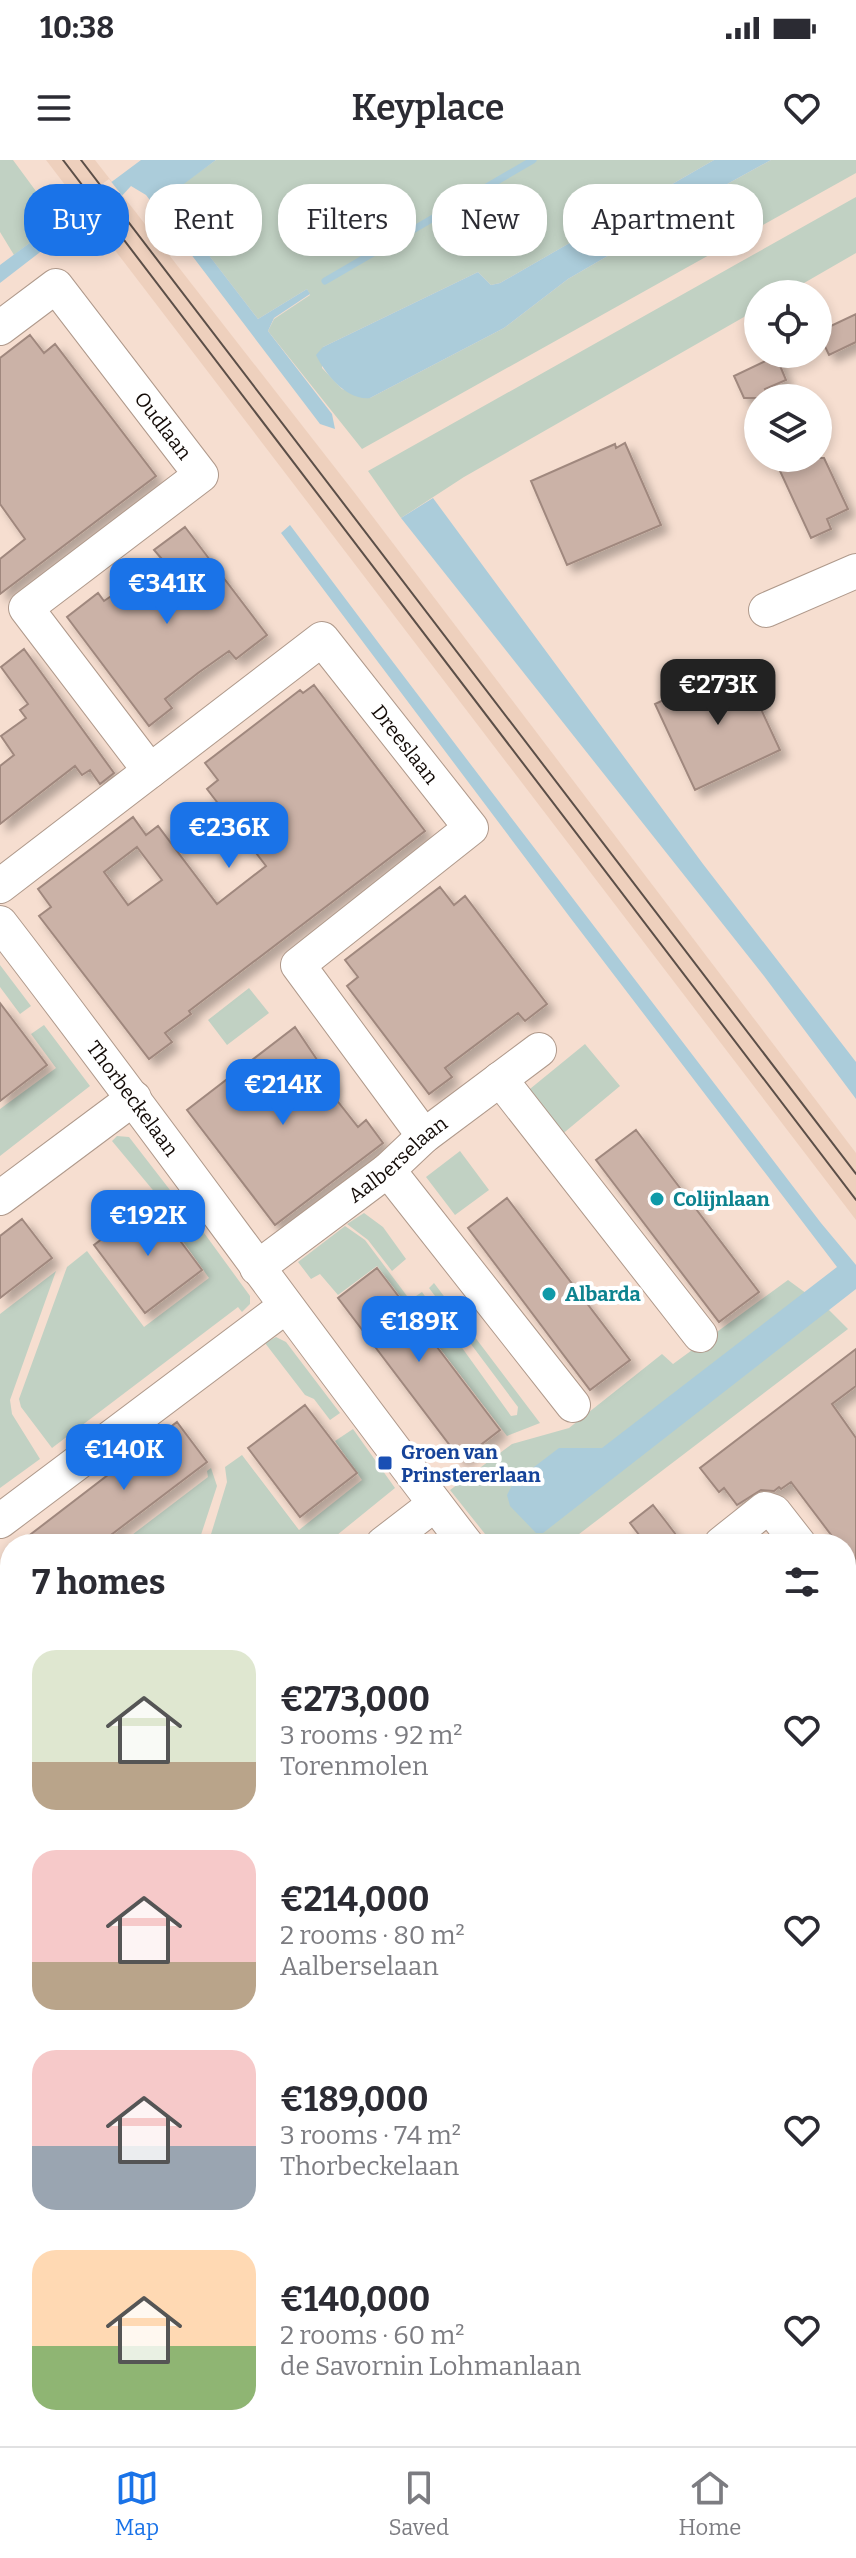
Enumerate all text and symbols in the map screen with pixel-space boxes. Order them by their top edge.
text: 10:38 [40,10,114,46]
icon: menu [32,86,76,130]
text: Keyplace [351,86,505,130]
icon: heart [780,86,824,130]
chip: Buy [24,184,129,256]
chip: Rent [145,184,262,256]
chip: Filters [278,184,416,256]
chip: New [432,184,547,256]
chip: Apartment [563,184,763,256]
map controls [744,280,832,472]
button: locate [744,280,832,368]
button: layers [744,384,832,472]
street label: Oudlaan [130,387,197,465]
pin: €341K [111,558,223,626]
text: €341K [128,568,206,599]
pin: €273K [662,659,774,727]
text: €273K [678,669,758,700]
street label: Dreeslaan [367,700,444,789]
pin: €236K [173,802,285,870]
text: €236K [188,812,270,843]
street label: Thorbeckelaan [82,1036,184,1161]
pin: €214K [227,1059,339,1127]
text: €214K [244,1069,322,1100]
street label: Aalberselaan [343,1111,452,1208]
place label: Colijnlaan [673,1187,770,1211]
pin: €192K [92,1190,204,1258]
marker: Colijnlaan [648,1190,666,1208]
text: €192K [109,1200,187,1231]
place label: Albarda [565,1282,641,1306]
marker: Albarda [540,1285,558,1303]
pin: €189K [363,1296,475,1364]
text: €189K [380,1306,458,1337]
pin: €140K [68,1424,180,1492]
text: €140K [84,1434,164,1465]
place label: Groen van Prinstererlaan [401,1440,541,1487]
marker: Groen van Prinstererlaan [376,1454,394,1472]
icon: filters [780,1560,824,1604]
text: 7 homes [32,1562,165,1603]
text: €273,000 [280,1679,430,1720]
icon: home [96,1682,192,1778]
icon: heart [780,1708,824,1752]
text: 3 rooms · 92 m² [280,1720,463,1751]
text: Torenmolen [280,1751,428,1782]
text: €214,000 [280,1879,430,1920]
icon: home [96,1882,192,1978]
icon: heart [780,1908,824,1952]
text: 2 rooms · 80 m² [280,1920,465,1951]
text: Aalberselaan [280,1951,439,1982]
text: €189,000 [280,2079,429,2120]
icon: home [96,2082,192,2178]
icon: heart [780,2108,824,2152]
text: 3 rooms · 74 m² [280,2120,461,2151]
text: Thorbeckelaan [280,2151,459,2182]
text: €140,000 [280,2279,430,2320]
icon: home [96,2282,192,2378]
icon: heart [780,2308,824,2352]
text: 2 rooms · 60 m² [280,2320,464,2351]
text: de Savornin Lohmanlaan [280,2351,581,2382]
tab: Map [115,2466,159,2541]
tab: Saved [389,2466,449,2541]
tab: Home [678,2466,741,2541]

